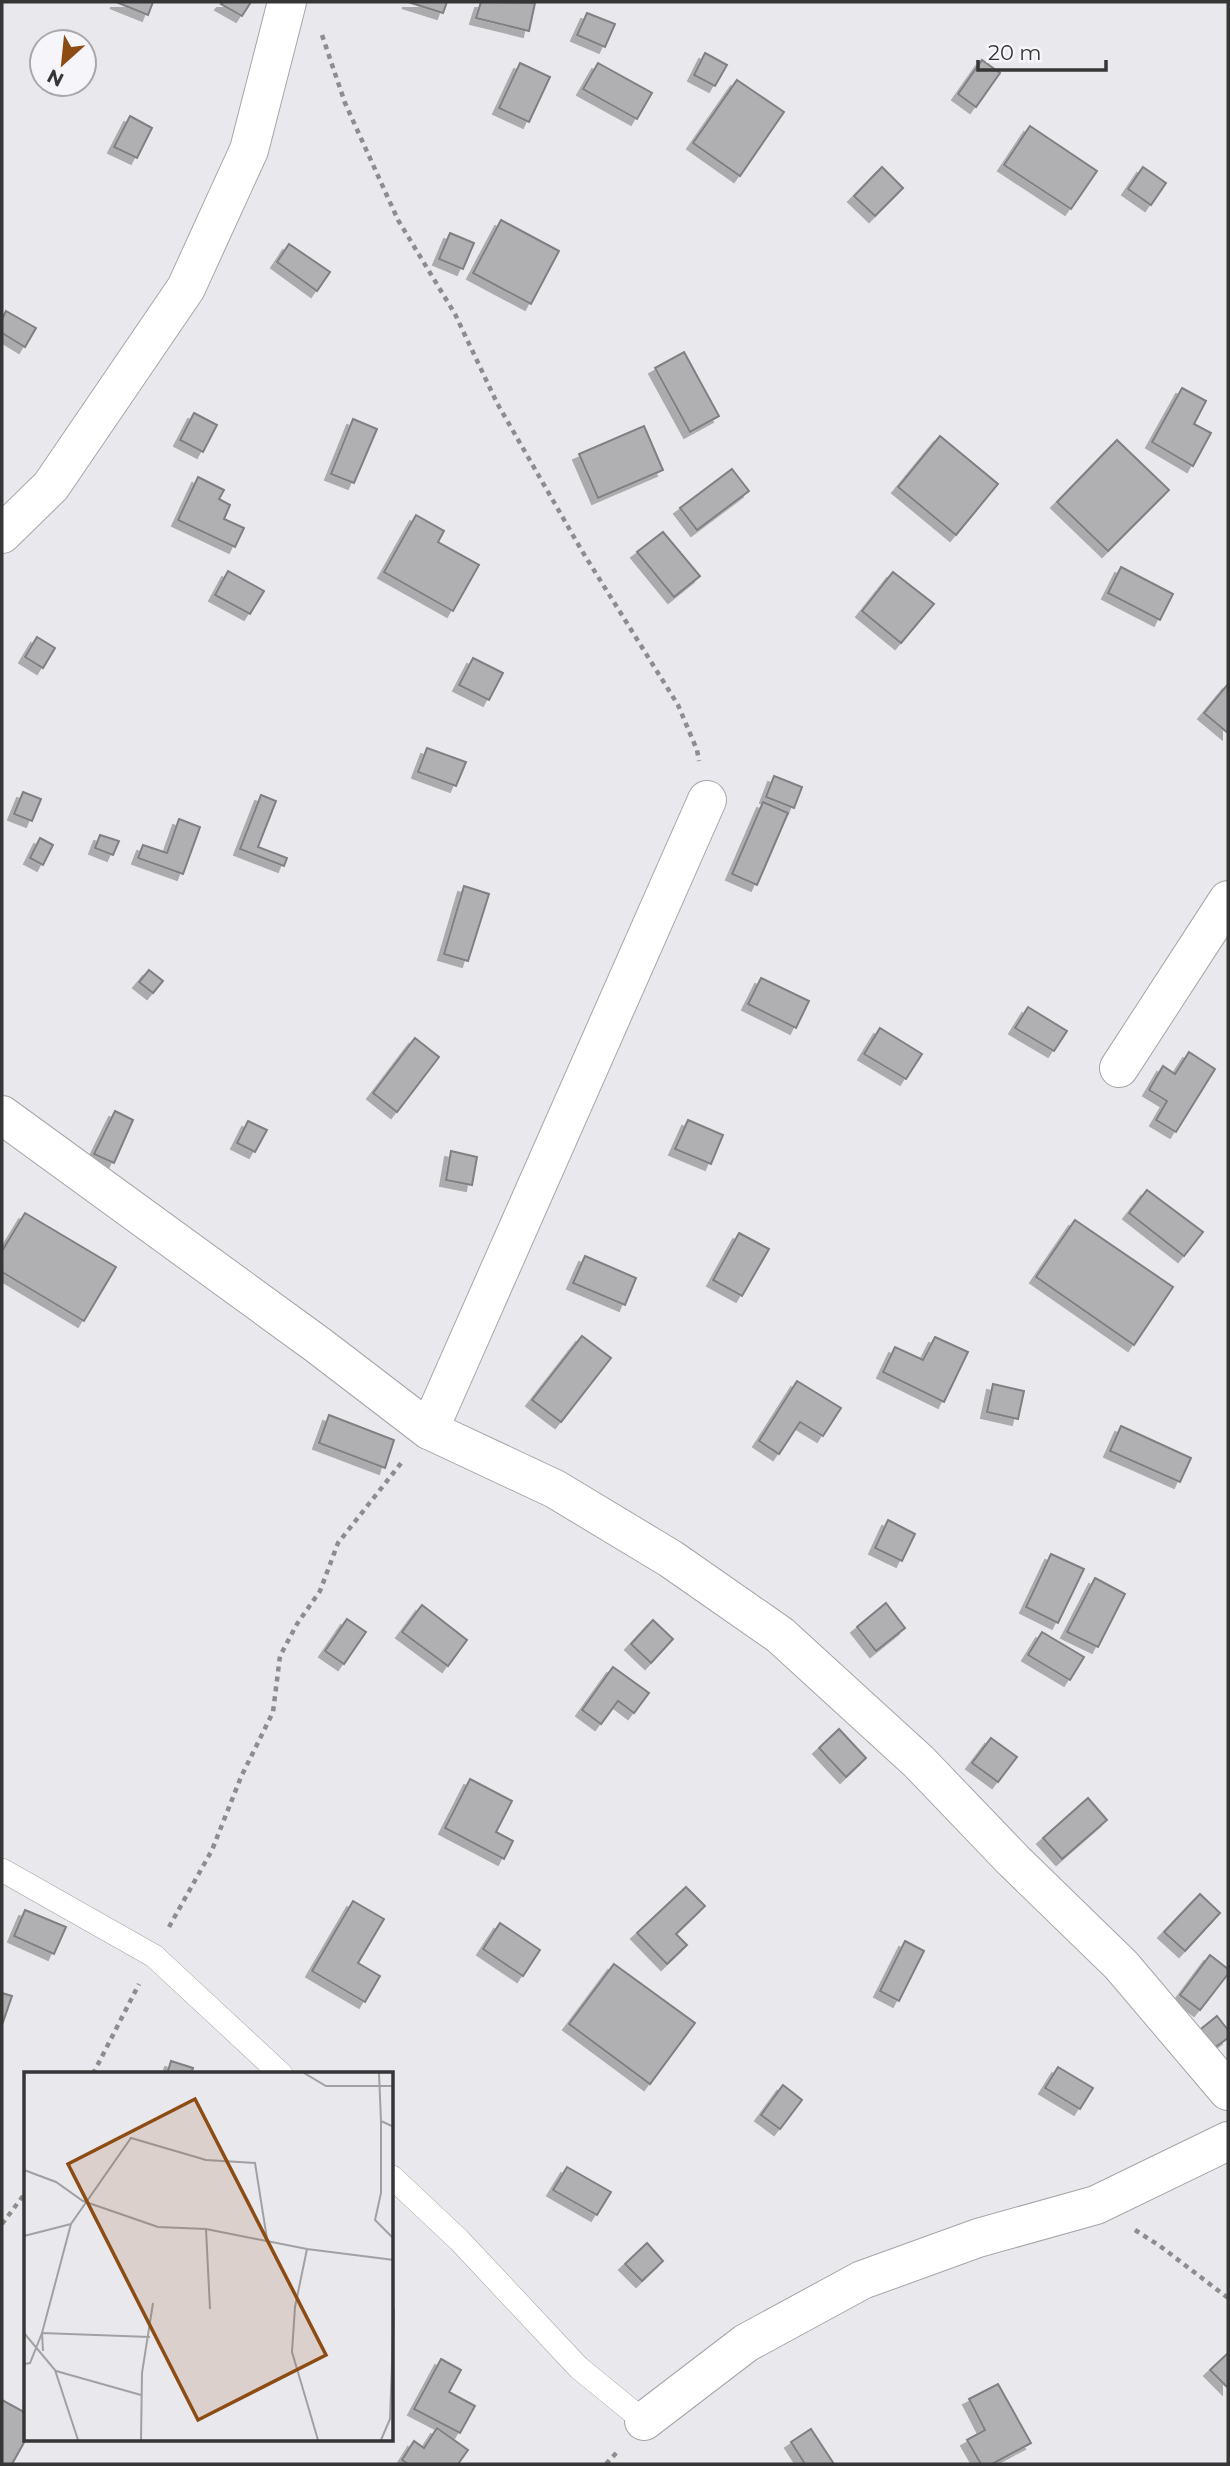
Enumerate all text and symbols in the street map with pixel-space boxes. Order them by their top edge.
north arrow [28,28,98,98]
scale bar [978,28,1106,72]
text: 20 m [988,40,1042,65]
text: N [43,64,68,91]
inset map [24,2072,394,2442]

